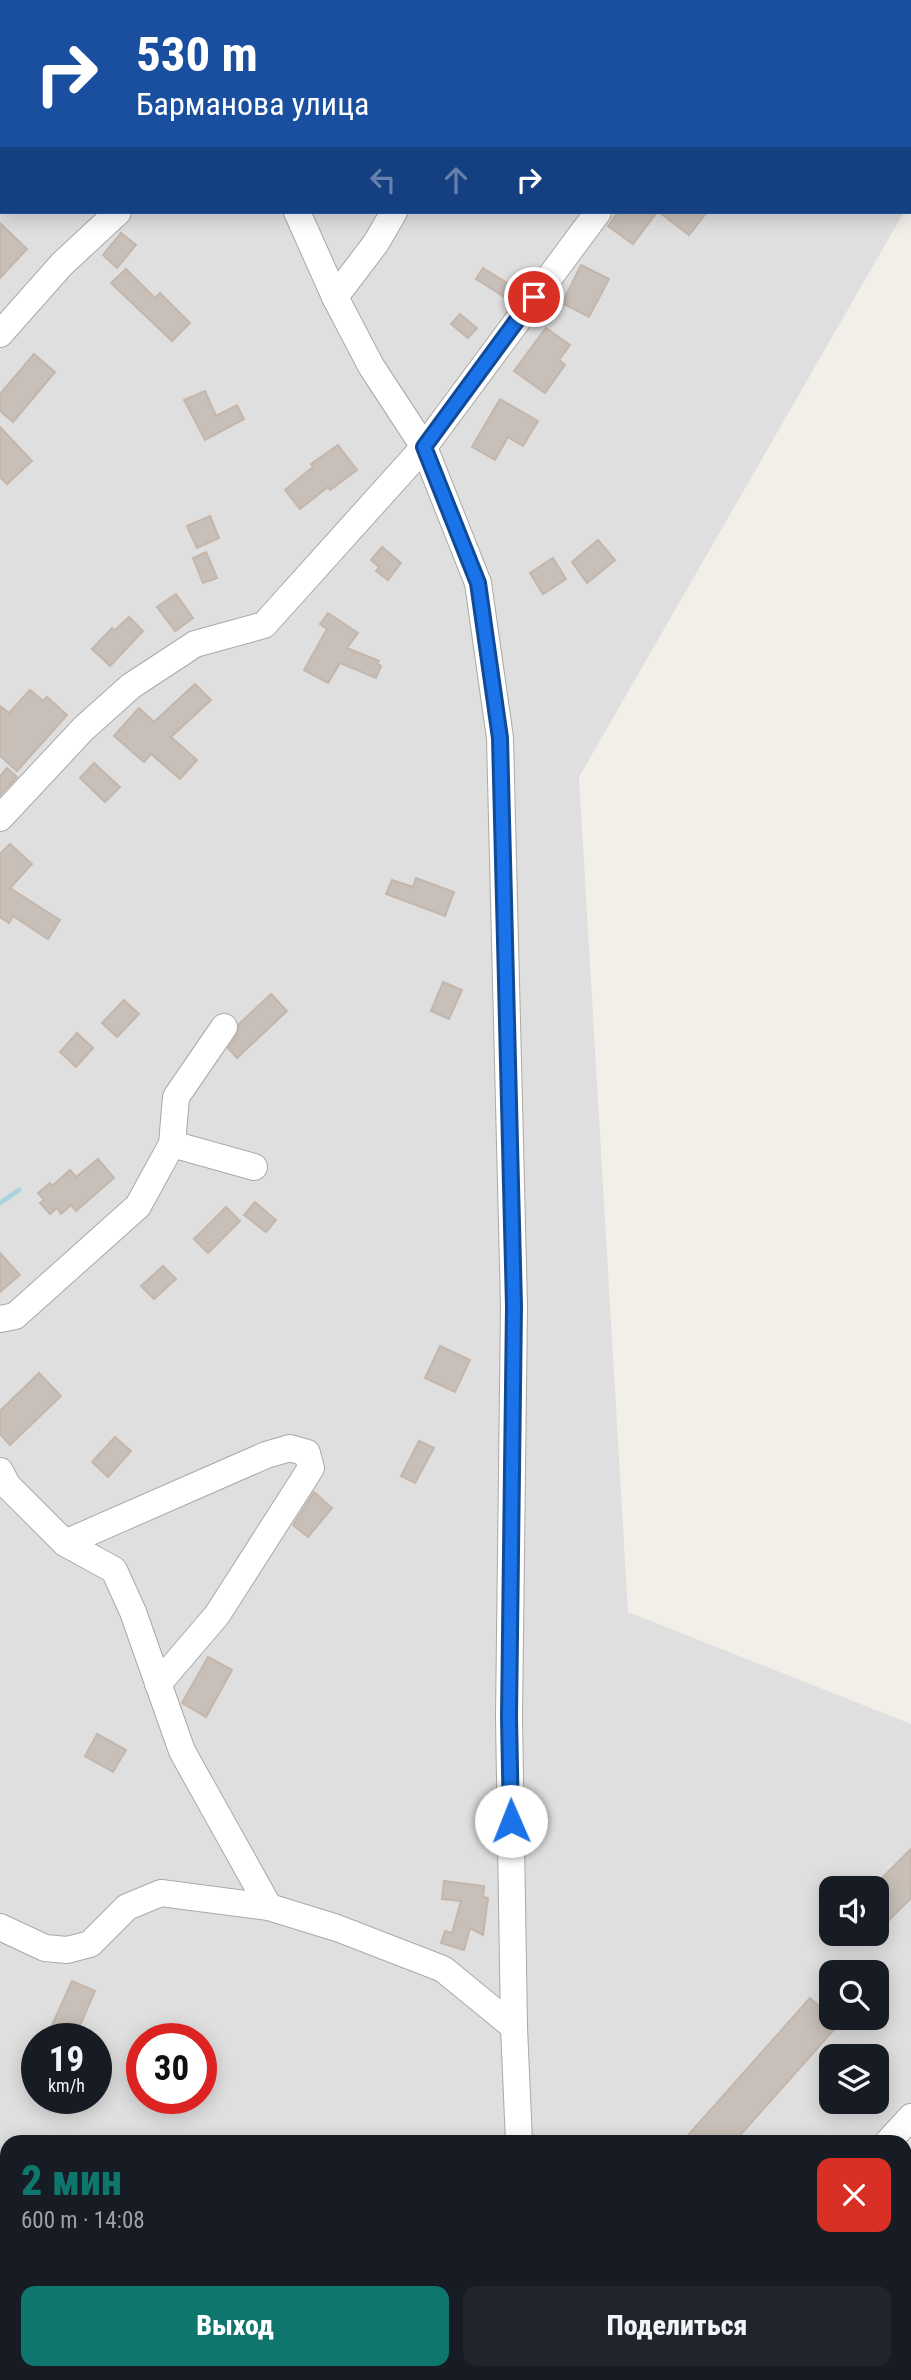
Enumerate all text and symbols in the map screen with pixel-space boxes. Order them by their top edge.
text: 530 m [136,26,258,83]
icon: right [21,28,112,119]
text: Барманова улица [136,85,369,123]
icon: left [364,161,402,199]
icon: ahead [437,161,475,199]
icon: right [510,161,548,199]
pin [504,267,564,327]
icon: arrive [515,278,553,316]
position arrow [474,1784,548,1858]
map controls [819,1876,889,2114]
button: sound [819,1876,889,1946]
button: search [819,1960,889,2030]
speed limit sign: 30 [126,2023,217,2114]
text: 19 [49,2039,84,2080]
button: layers [819,2044,889,2114]
text: km/h [48,2075,85,2096]
text: 2 мин [21,2156,122,2205]
button: close [817,2158,891,2232]
text: 600 m · 14:08 [21,2207,145,2234]
button: Выход [21,2286,449,2366]
button: Поделиться [463,2286,891,2366]

